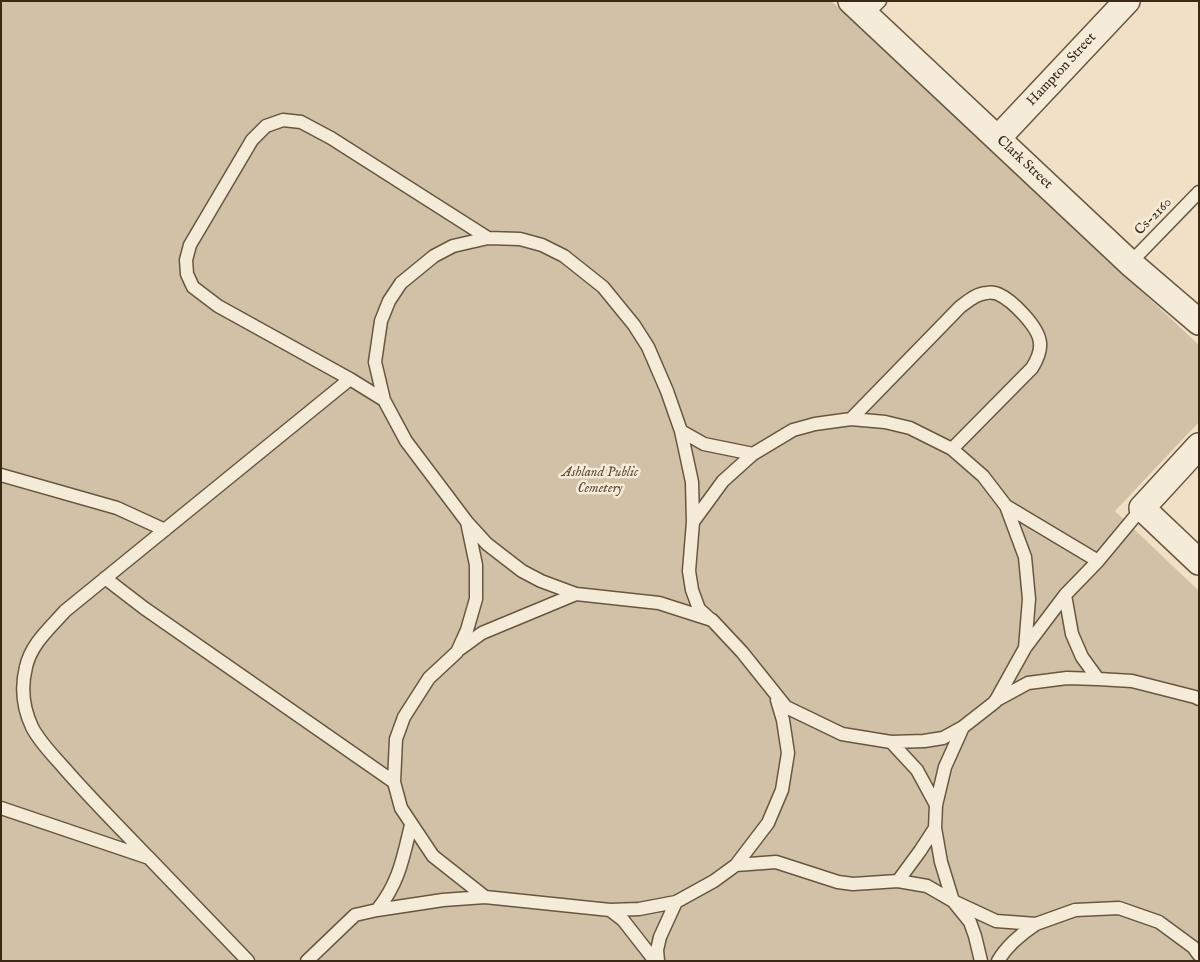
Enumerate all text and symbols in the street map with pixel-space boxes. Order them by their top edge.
street label: Hampton Street [1024,30,1100,110]
street label: Clark Street [993,133,1055,193]
street label: Cs-2160 [1132,195,1176,239]
park label: Ashland Public Cemetery [562,465,638,498]

